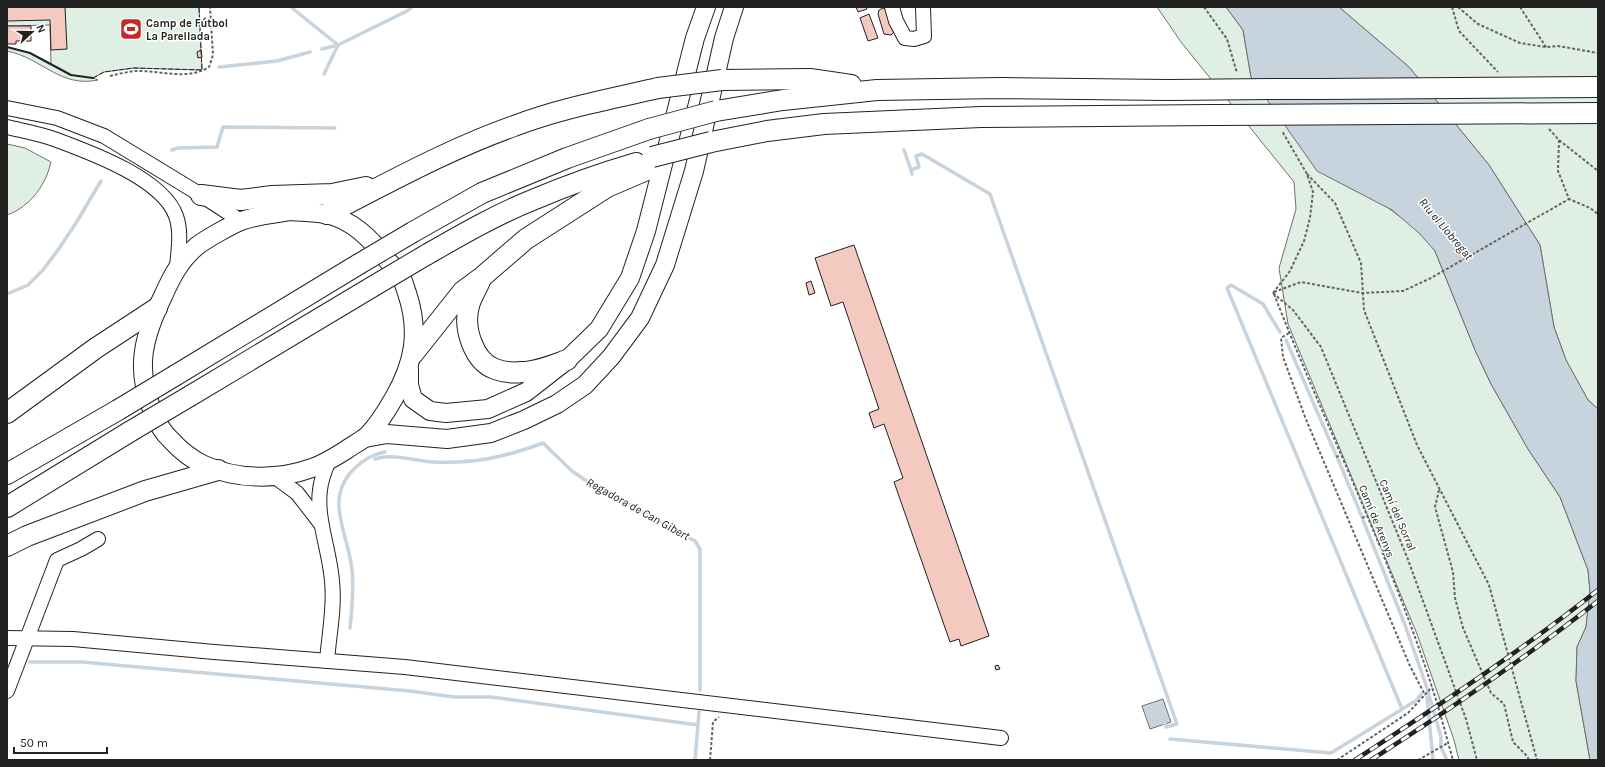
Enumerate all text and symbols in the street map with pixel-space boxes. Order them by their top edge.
north arrow [12,12,52,52]
sports icon: Camp de Fútbol La Parellada [118,16,144,42]
place label: Camp de Fútbol La Parellada [146,17,228,43]
text: N [33,23,48,35]
water label: Riu el Llobregat [1416,195,1476,263]
water label: Regadora de Can Gibert [584,475,693,544]
street label: Camí del Sorral [1377,477,1418,553]
street label: Camí de Arenys [1356,483,1397,560]
scale bar [14,729,107,755]
text: 50 m [20,736,48,750]

